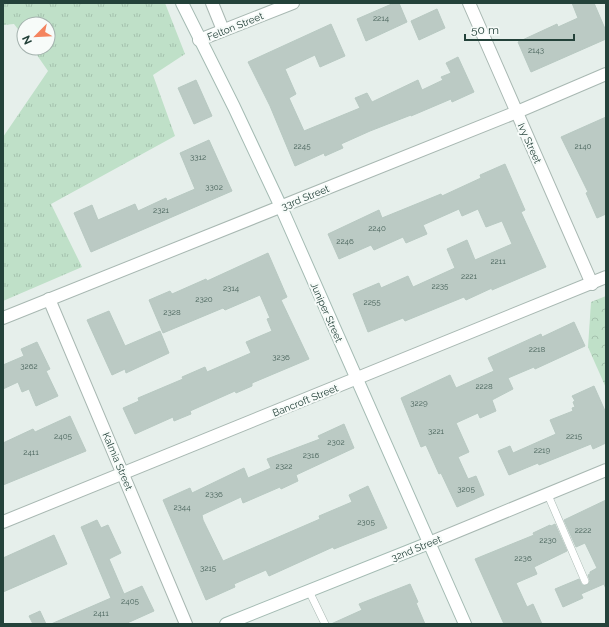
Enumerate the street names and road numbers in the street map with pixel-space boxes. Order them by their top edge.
street label: Felton Street [206,10,265,43]
street label: Ivy Street [516,121,544,166]
street label: 33rd Street [280,183,331,212]
street label: Juniper Street [308,281,345,344]
street label: Bancroft Street [271,382,340,419]
street label: Kalmia Street [100,431,135,492]
street label: 32nd Street [390,533,443,563]

